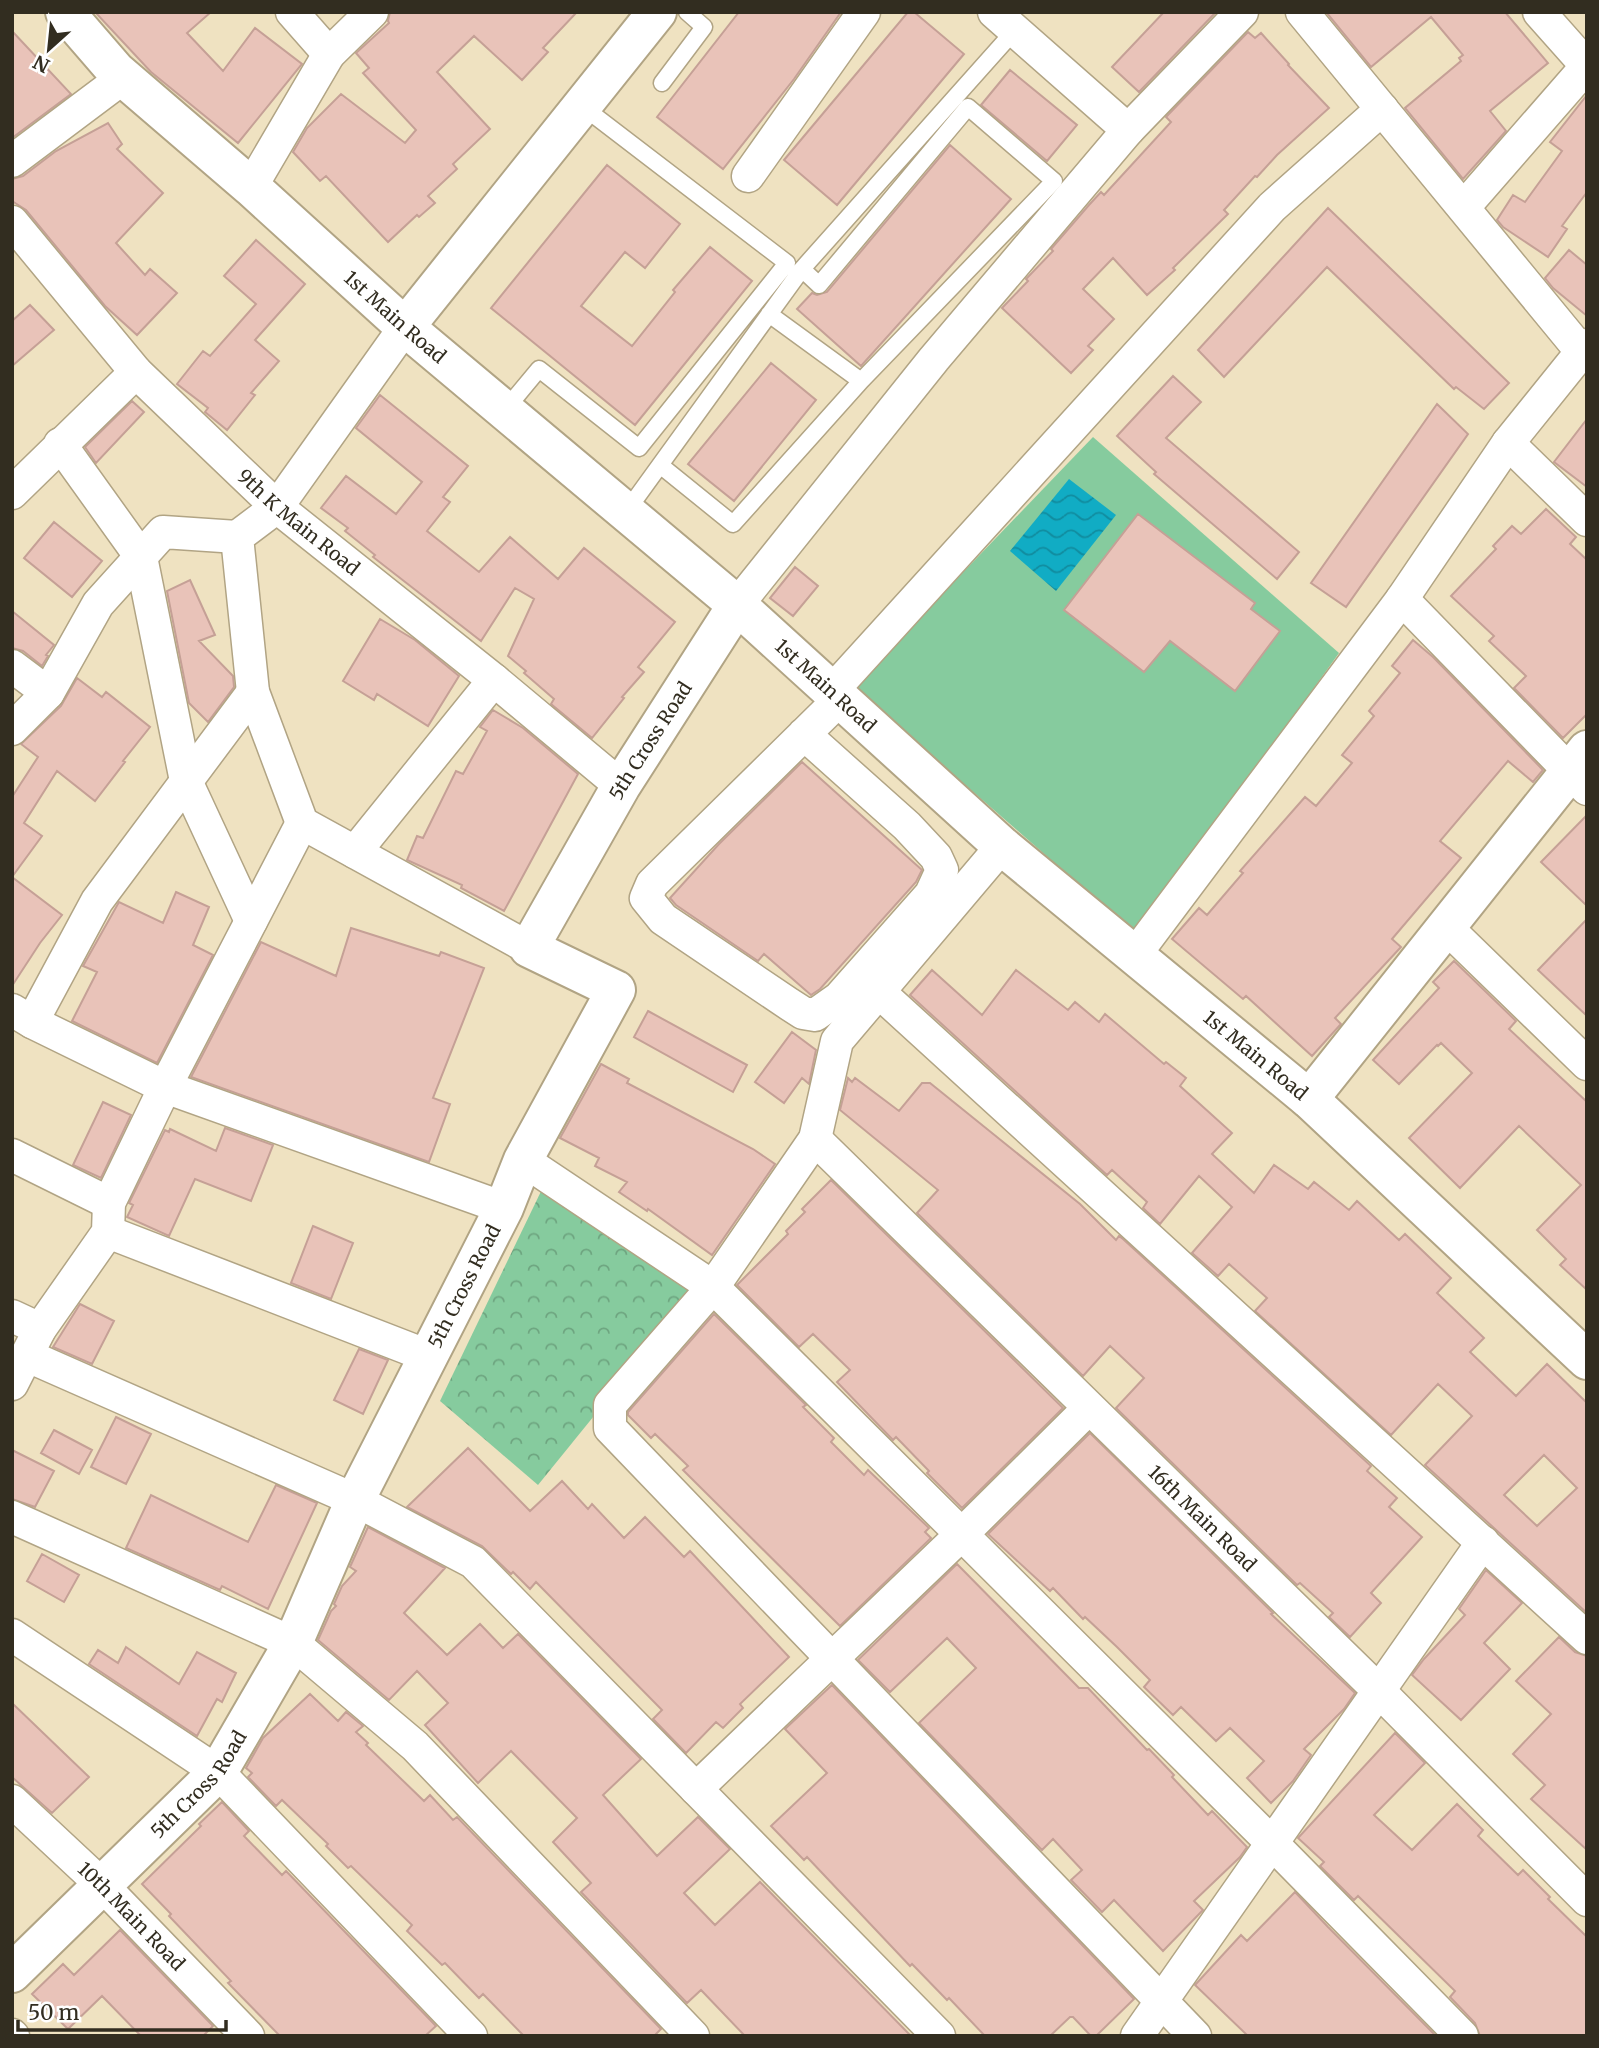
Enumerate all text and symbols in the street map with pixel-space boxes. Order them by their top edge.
north arrow [14,14,84,84]
text: N [29,50,53,78]
street label: 1st Main Road [339,265,451,368]
street label: 9th K Main Road [233,464,365,580]
street label: 1st Main Road [770,634,881,738]
street label: 5th Cross Road [604,677,697,804]
street label: 1st Main Road [1199,1005,1313,1105]
street label: 5th Cross Road [423,1220,506,1352]
street label: 16th Main Road [1143,1460,1261,1576]
street label: 5th Cross Road [146,1726,251,1843]
street label: 10th Main Road [73,1857,190,1976]
scale bar [18,1988,226,2032]
text: 50 m [28,1999,79,2026]

